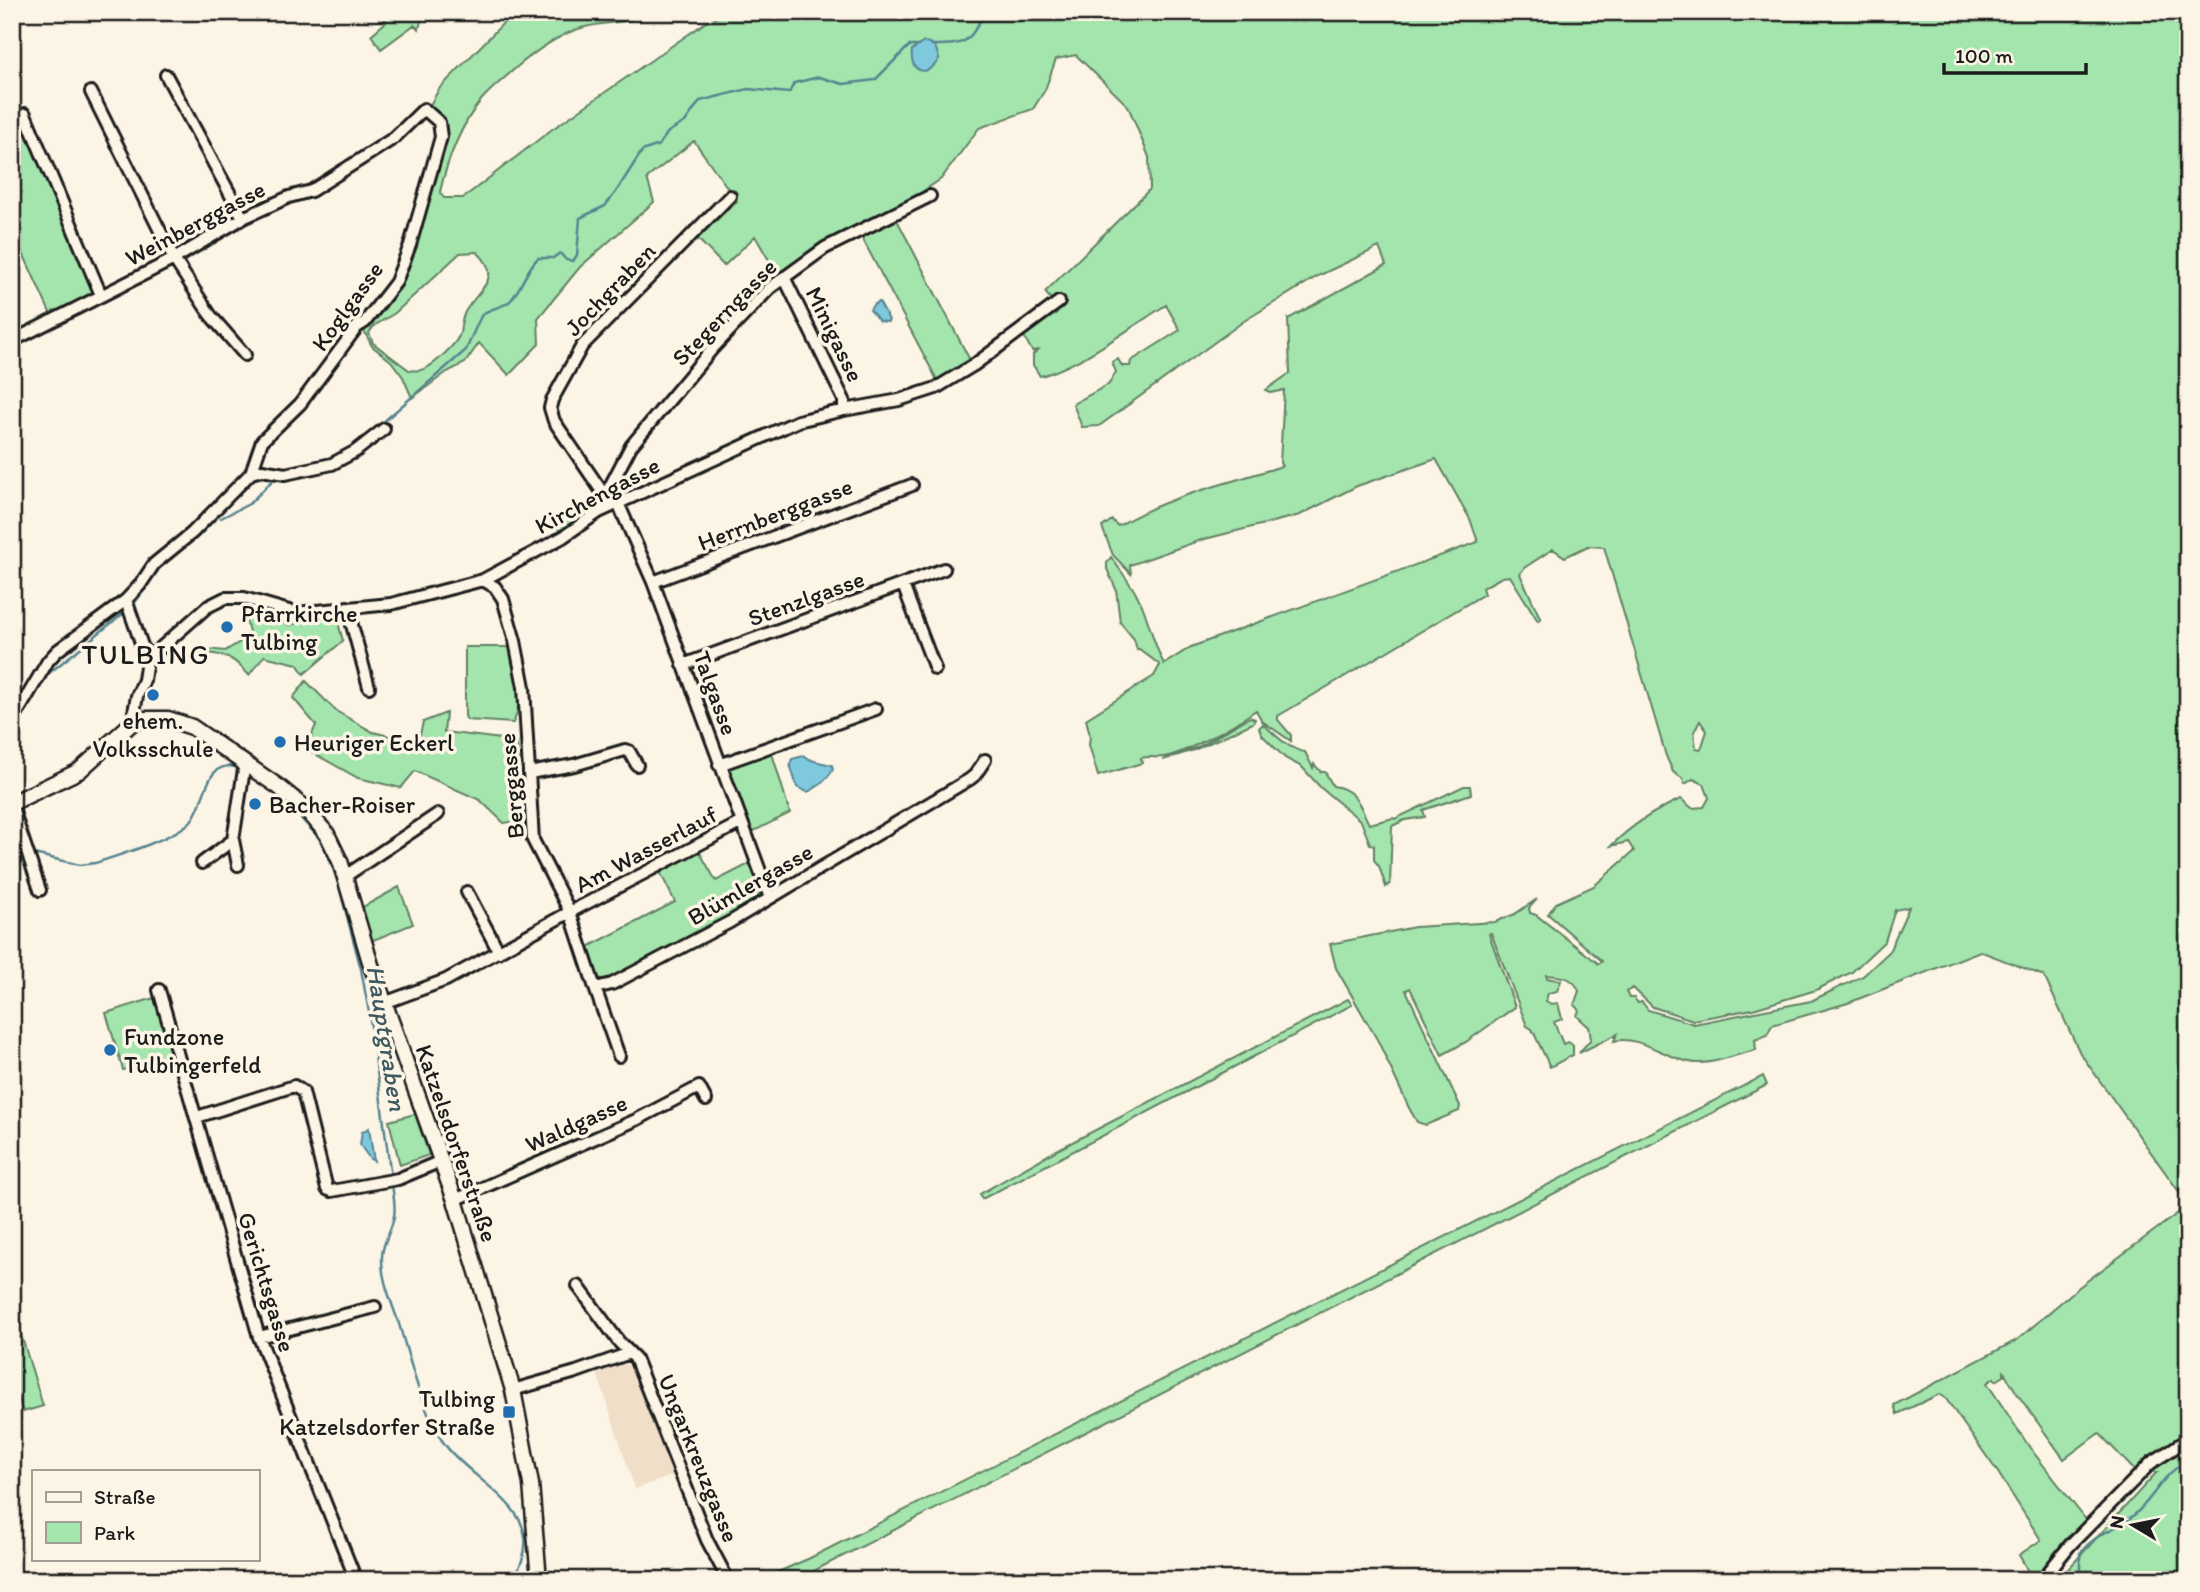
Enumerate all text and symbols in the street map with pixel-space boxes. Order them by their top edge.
scale bar [1944,32,2086,76]
text: 100 m [1955,43,2013,68]
street label: Weinberggasse [120,174,270,272]
street label: Jochgraben [558,236,662,342]
street label: Stegerngasse [666,252,782,372]
street label: Koglgasse [305,256,389,356]
street label: Minigasse [800,282,870,386]
street label: Kirchengasse [530,450,664,540]
street label: Herrnberggasse [694,471,856,557]
street label: Stenzlgasse [744,564,868,632]
place label: Pfarrkirche Tulbing [241,599,358,656]
marker: Pfarrkirche Tulbing [219,619,235,635]
district label: TULBING [81,637,211,671]
street label: Talgasse [687,647,745,739]
marker: ehem. Volksschule [145,687,161,703]
place label: ehem. Volksschule [92,706,214,763]
place label: Heuriger Eckerl [294,728,454,757]
street label: Berggasse [492,732,530,840]
marker: Heuriger Eckerl [272,734,288,750]
place label: Bacher-Roiser [269,790,415,819]
marker: Bacher-Roiser [247,796,263,812]
street label: Am Wasserlauf [570,799,723,899]
street label: Blümlergasse [682,837,818,931]
water label: Hauptgraben [360,963,414,1113]
place label: Fundzone Tulbingerfeld [124,1022,261,1079]
street label: Katzelsdorferstraße [410,1040,504,1246]
marker: Fundzone Tulbingerfeld [102,1042,118,1058]
street label: Waldgasse [520,1088,632,1158]
street label: Gerichtsgasse [232,1209,302,1355]
street label: Ungarkreuzgasse [652,1370,746,1546]
place label: Tulbing Katzelsdorfer Straße [279,1384,496,1441]
marker: Tulbing Katzelsdorfer Straße [501,1404,517,1420]
legend [32,1470,259,1560]
text: Straße [94,1484,155,1509]
north arrow [2098,1490,2168,1560]
text: N [2104,1514,2129,1530]
text: Park [94,1520,136,1545]

